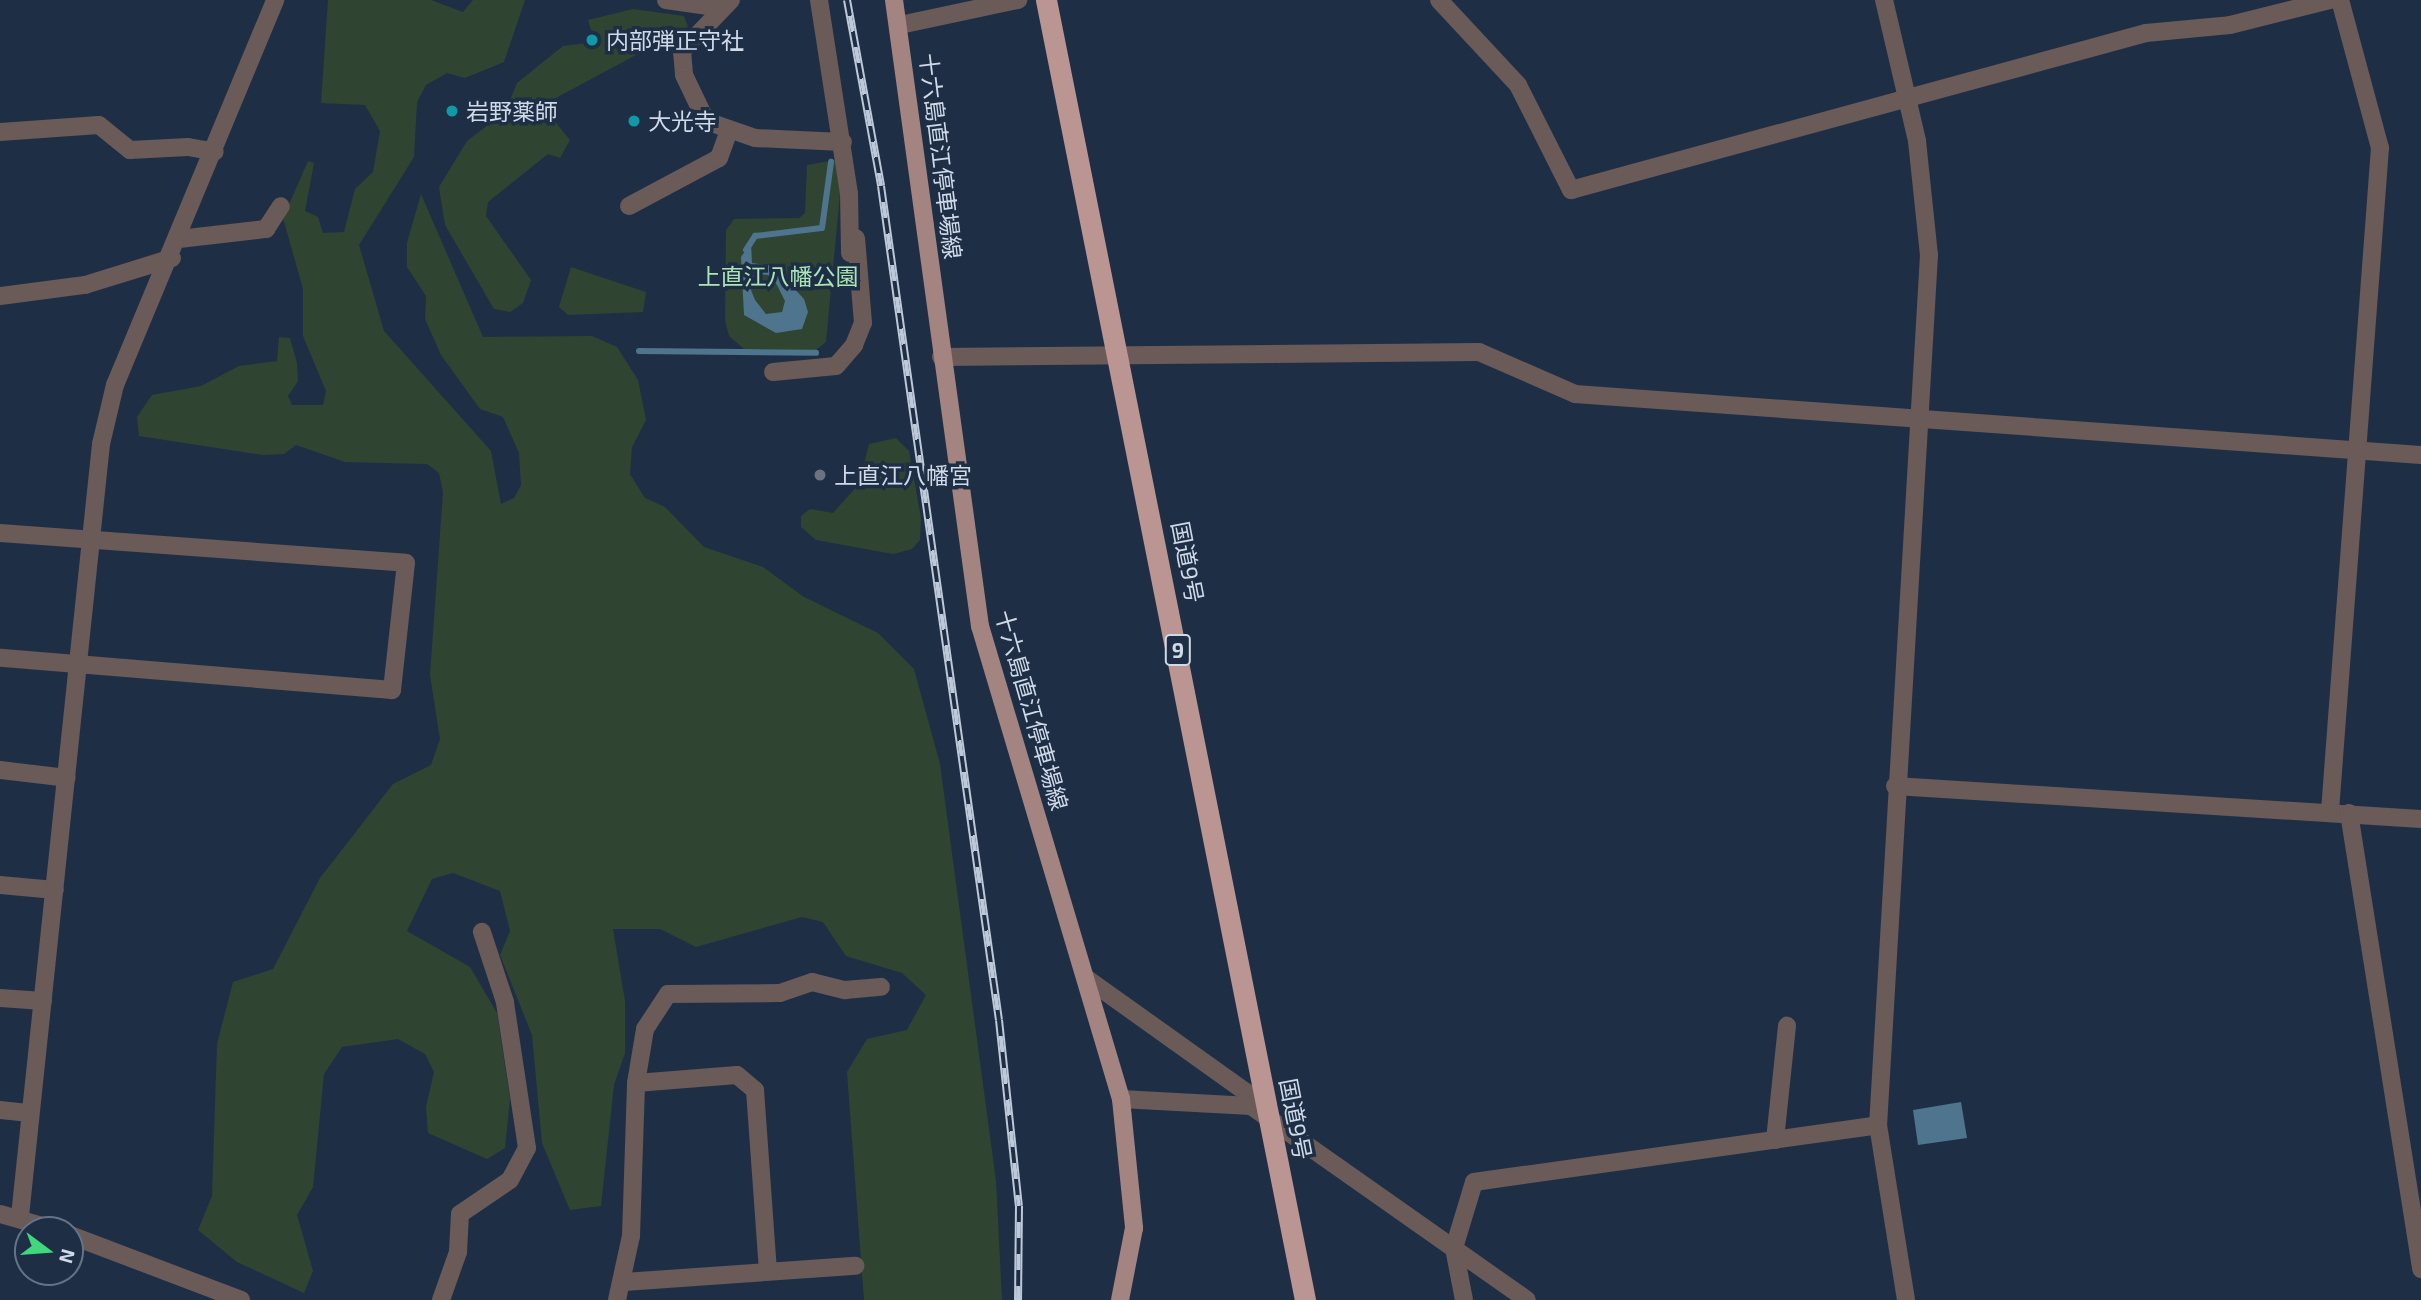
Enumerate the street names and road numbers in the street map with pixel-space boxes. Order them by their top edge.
street label: 十六島直江停車場線 [915,52,967,260]
street label: 国道9号 [1167,519,1209,605]
street label: 十六島直江停車場線 [990,607,1074,813]
road number: 9 [1164,632,1192,668]
street label: 国道9号 [1275,1076,1317,1162]

